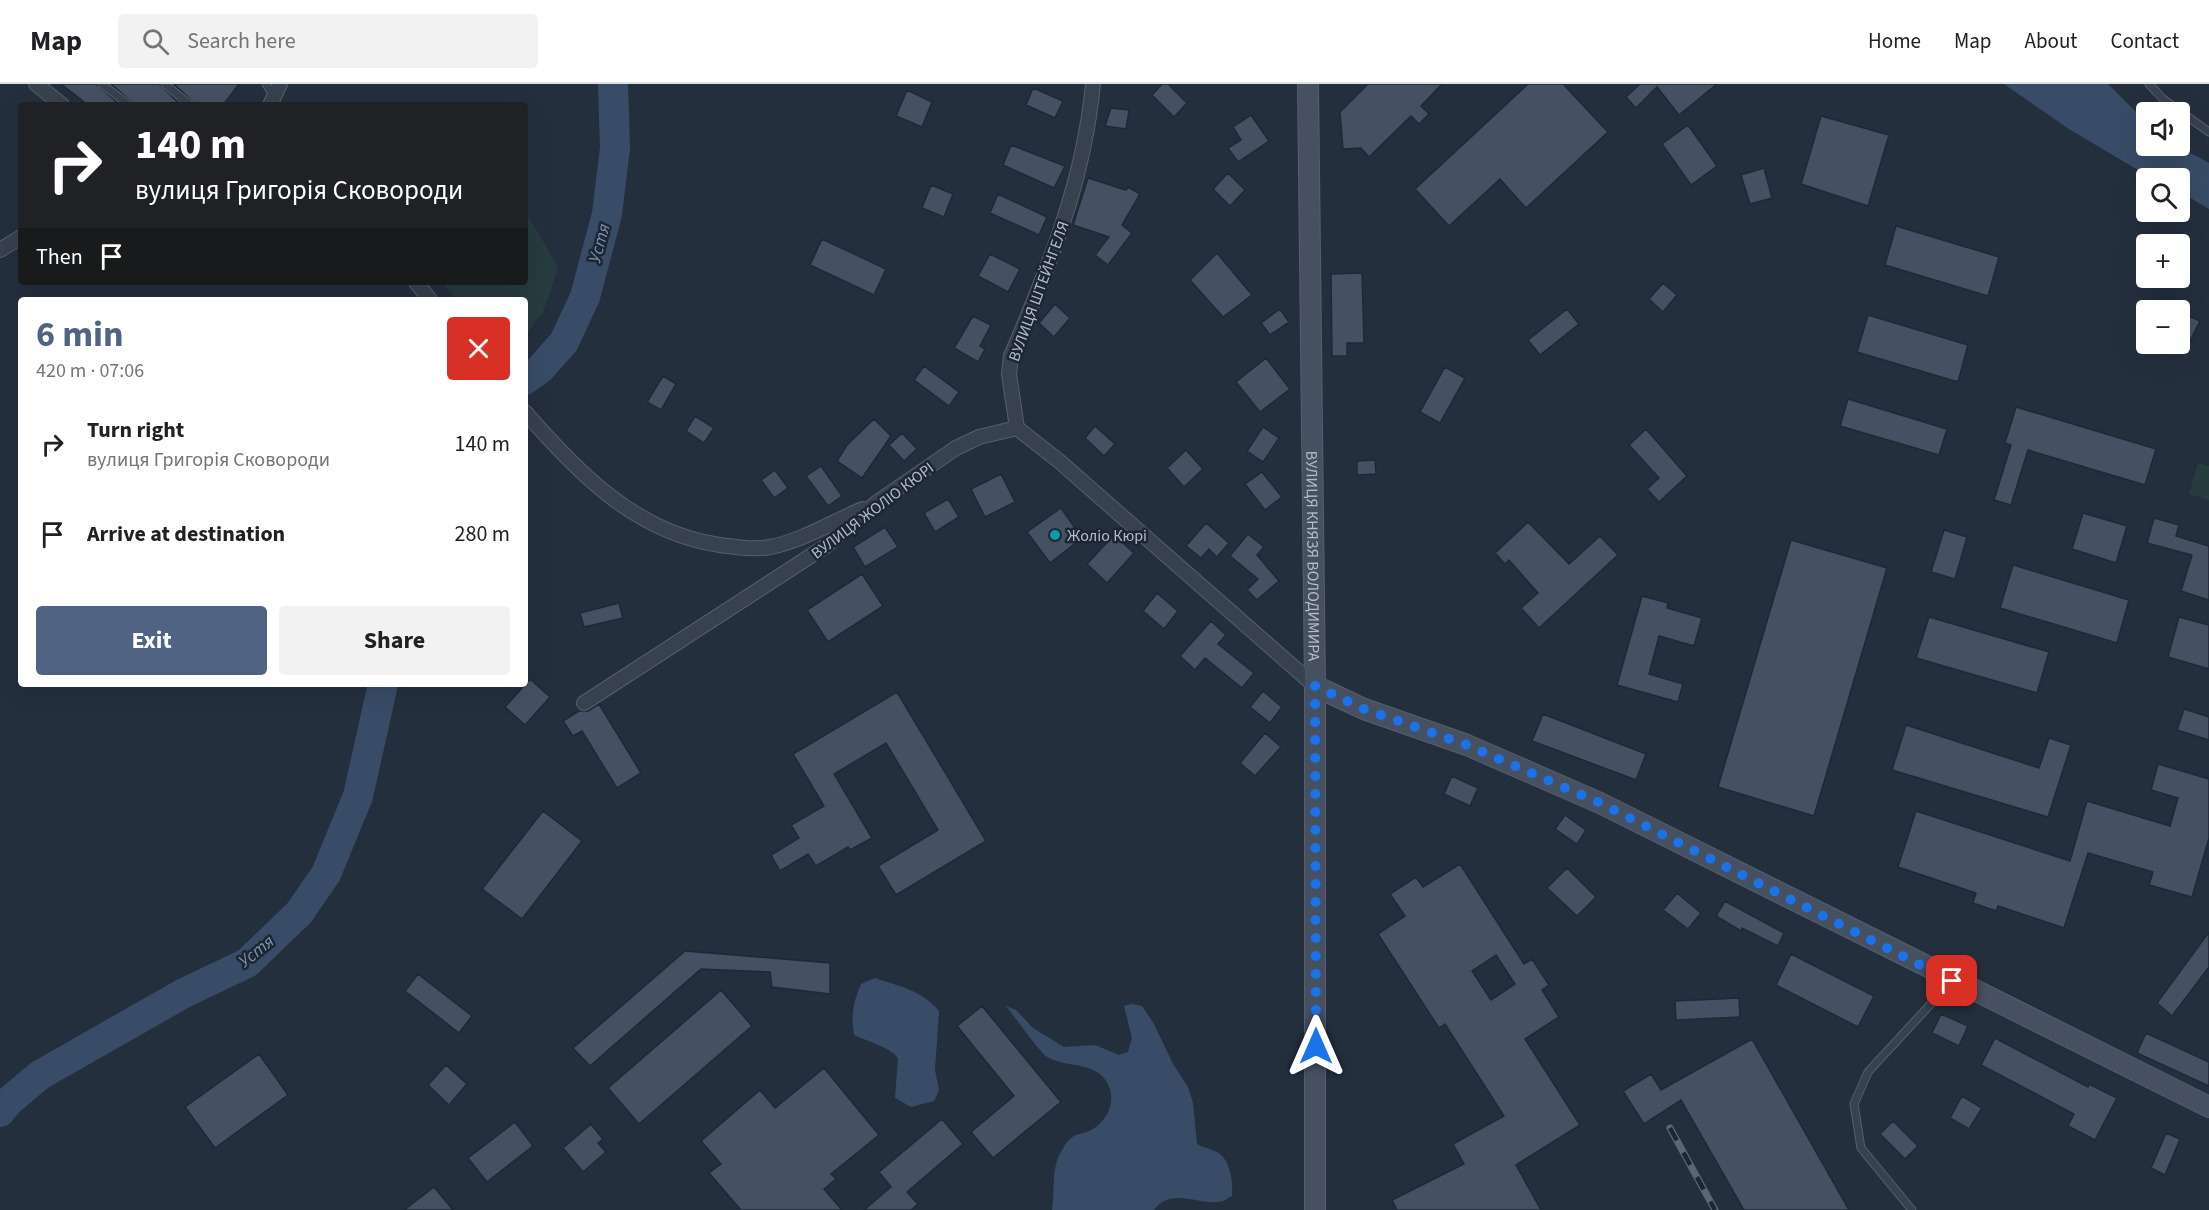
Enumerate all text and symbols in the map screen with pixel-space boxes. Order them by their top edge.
search box [118,14,538,68]
text: Map [30,21,82,61]
icon: search [139,25,172,58]
text: Search here [187,25,296,57]
text: Home [1868,26,1921,56]
text: Map [1954,26,1992,56]
text: About [2025,26,2077,56]
text: Contact [2110,26,2179,56]
map controls [2136,102,2190,354]
button: sound [2136,102,2190,156]
text: 140 m [135,115,246,175]
icon: right [36,126,114,204]
button: search [2136,168,2190,222]
text: вулиця Григорія Сковороди [135,171,463,210]
street label: ВУЛИЦЯ ШТЕЙНГЕЛЯ [1003,218,1075,365]
water label: Устя [582,220,617,265]
button: + [2136,234,2190,288]
icon: arrive [95,240,128,273]
text: Then [36,241,83,273]
button: − [2136,300,2190,354]
text: 6 min [36,309,124,360]
button: close [447,317,510,380]
text: 420 m · 07:06 [36,357,144,385]
text: Turn right [87,414,184,446]
icon: right [36,428,69,461]
text: 140 m [455,428,510,460]
text: вулиця Григорія Сковороди [87,446,330,474]
street label: ВУЛИЦЯ КНЯЗЯ ВОЛОДИМИРА [1300,451,1325,662]
street label: ВУЛИЦЯ ЖОЛІО КЮРІ [807,457,939,564]
icon: arrive [36,518,69,551]
text: Arrive at destination [87,518,285,550]
text: 280 m [455,518,510,550]
place label: Жоліо Кюрі [1067,525,1147,547]
marker: Жоліо Кюрі [1048,528,1062,542]
button: Exit [36,606,267,675]
button: Share [279,606,510,675]
water label: Устя [233,929,280,974]
pin [1926,955,1977,1006]
icon: arrive [1935,964,1968,997]
position arrow [1284,1014,1348,1078]

